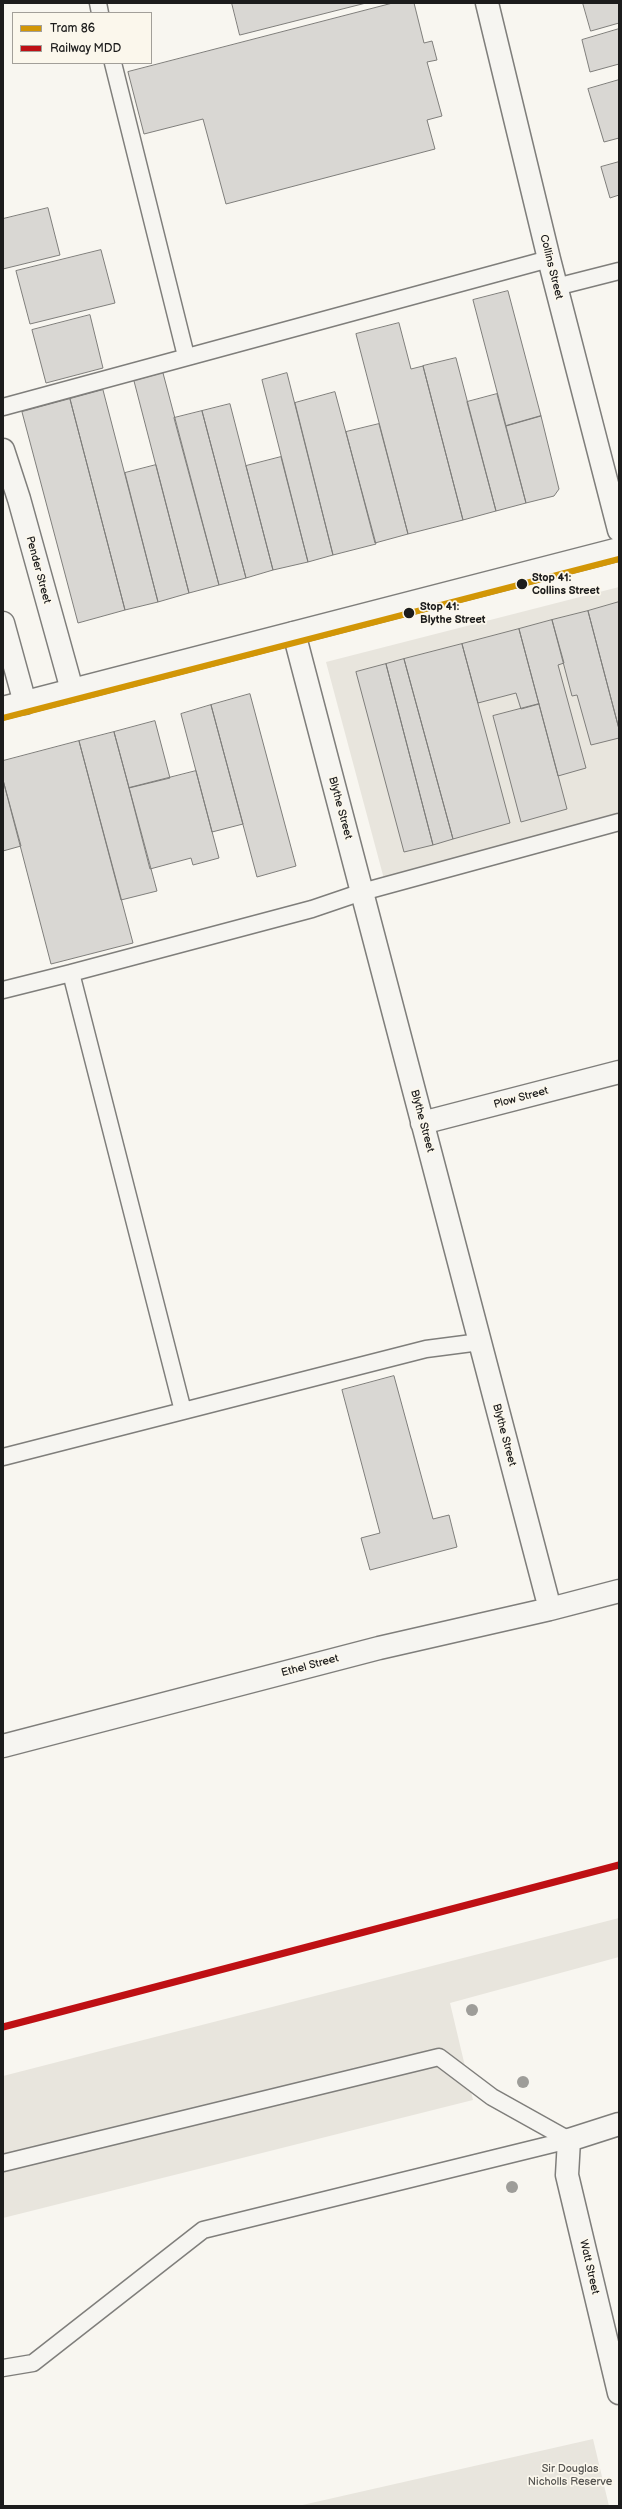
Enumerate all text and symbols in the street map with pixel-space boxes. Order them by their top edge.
legend [12,12,152,64]
text: Tram 86 [50,21,95,36]
text: Railway MDD [50,41,121,56]
street label: Collins Street [537,233,565,301]
street label: Pender Street [23,535,53,605]
place label: Stop 41: Collins Street [532,571,600,597]
marker: Stop 41: Collins Street [515,577,529,591]
place label: Stop 41: Blythe Street [420,600,486,626]
marker: Stop 41: Blythe Street [402,606,416,620]
street label: Blythe Street [325,775,355,841]
street label: Plow Street [492,1084,550,1112]
street label: Blythe Street [407,1088,437,1154]
street label: Blythe Street [489,1402,519,1468]
street label: Ethel Street [280,1652,340,1680]
street label: Watt Street [576,2238,602,2296]
park label: Sir Douglas Nicholls Reserve [528,2462,612,2488]

